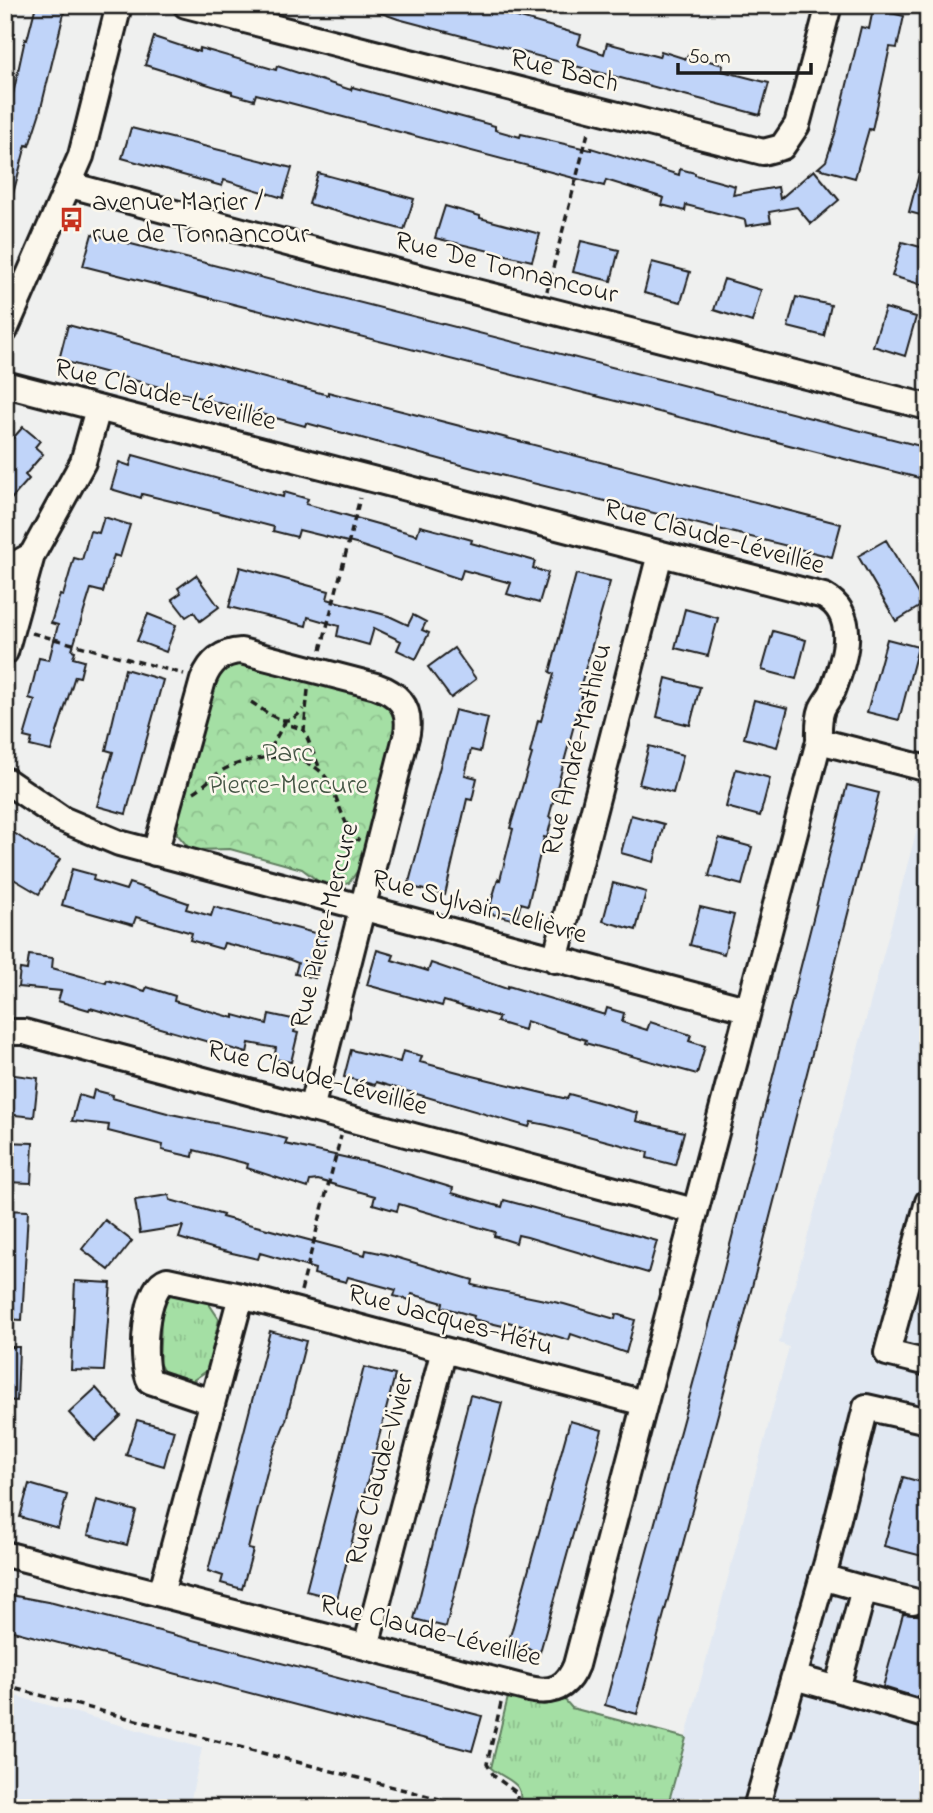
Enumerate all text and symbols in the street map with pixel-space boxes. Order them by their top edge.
scale bar [678,32,810,76]
street label: Rue Bach [505,39,623,105]
text: 50 m [688,43,731,73]
place label: avenue Marier / rue de Tonnancour [92,183,309,256]
bus stop icon: avenue Marier / rue de Tonnancour [58,205,86,233]
street label: Rue De Tonnancour [390,221,622,317]
street label: Rue Claude-Léveillée [50,349,281,444]
street label: Rue Claude-Léveillée [599,489,830,587]
street label: Rue André-Mathieu [532,639,624,861]
park label: Parc Pierre-Mercure [208,734,369,807]
street label: Rue Pierre-Mercure [281,818,372,1033]
street label: Rue Sylvain-Lelièvre [367,860,592,957]
street label: Rue Claude-Léveillée [202,1030,433,1128]
street label: Rue Jacques-Hétu [343,1274,557,1368]
street label: Rue Claude-Vivier [336,1369,426,1571]
street label: Rue Claude-Léveillée [315,1585,546,1680]

